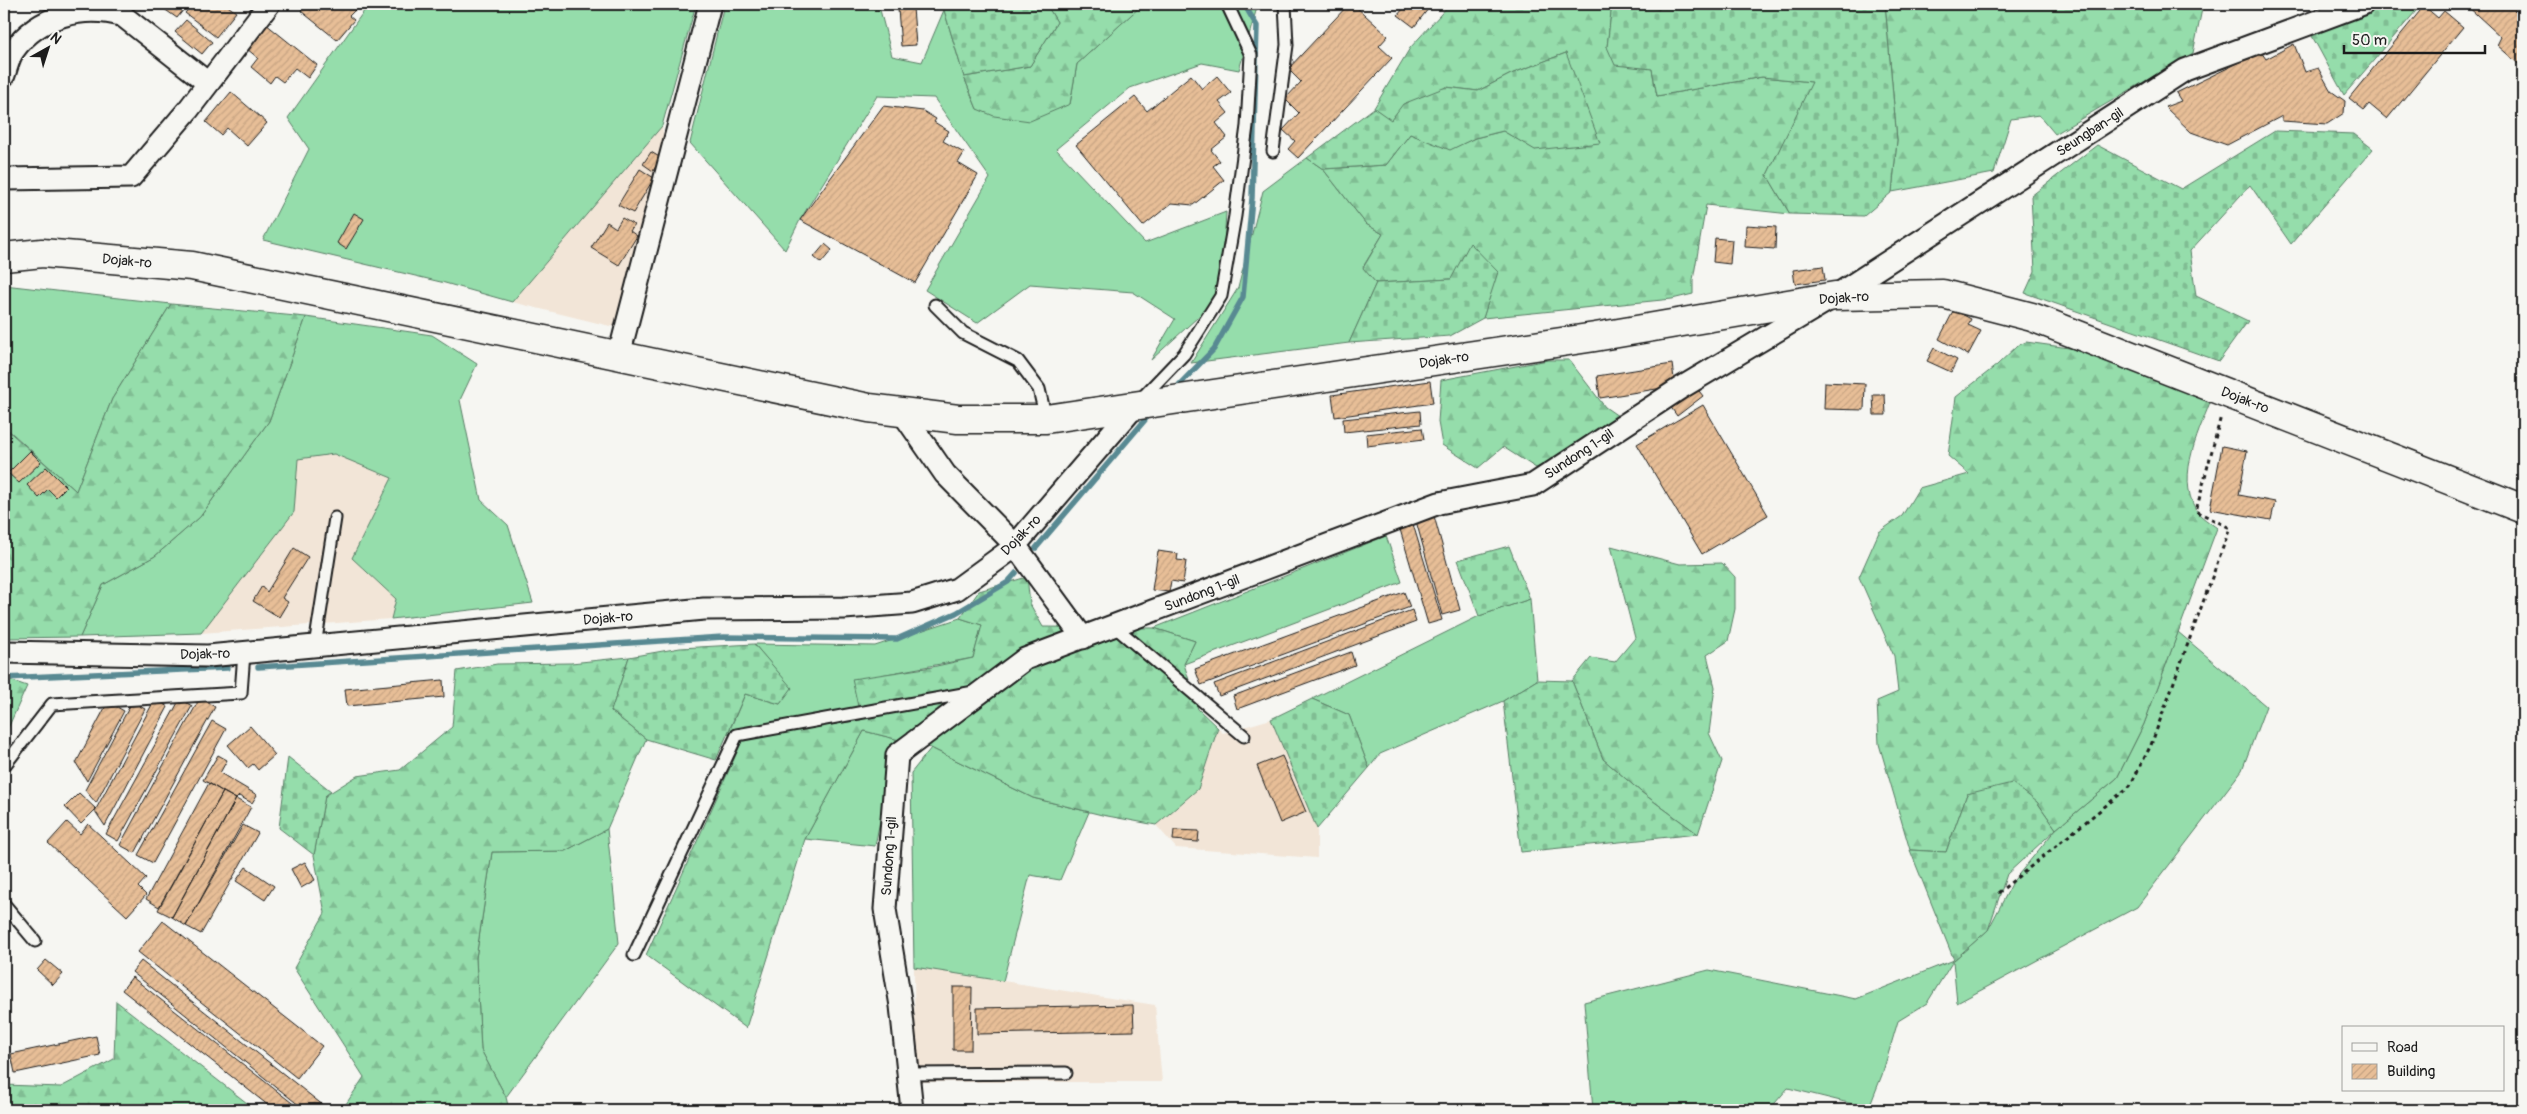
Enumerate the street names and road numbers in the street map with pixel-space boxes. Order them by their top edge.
street label: Seungban-gil [2053,104,2127,160]
street label: Dojak-ro [101,250,153,272]
street label: Dojak-ro [1818,288,1870,308]
street label: Dojak-ro [1418,348,1471,372]
street label: Dojak-ro [2219,383,2272,417]
street label: Sundong 1-gil [1541,425,1617,483]
street label: Dojak-ro [997,511,1045,559]
street label: Sundong 1-gil [1162,571,1242,615]
street label: Dojak-ro [582,607,634,629]
street label: Dojak-ro [180,645,231,663]
street label: Sundong 1-gil [878,816,900,896]

